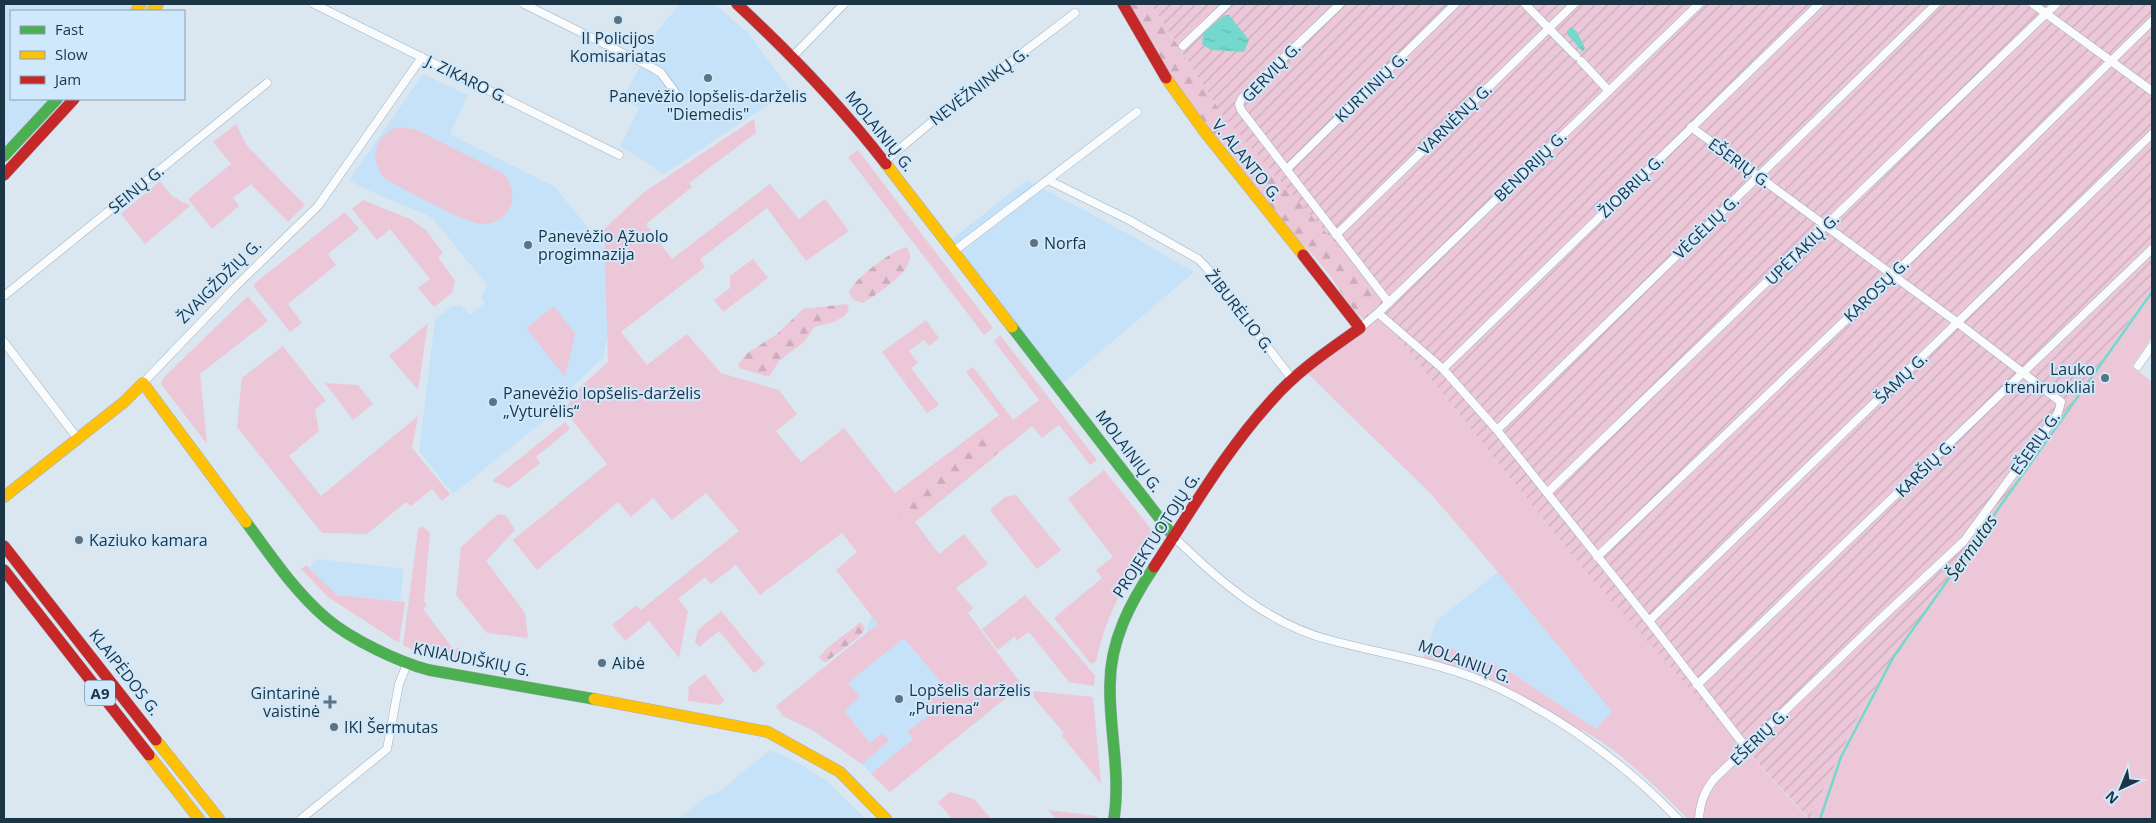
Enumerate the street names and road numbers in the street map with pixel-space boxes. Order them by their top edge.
street label: GERVIŲ G. [1237,37,1305,107]
street label: NEVĖŽNINKŲ G. [925,42,1033,130]
street label: KURTINIŲ G. [1330,47,1412,127]
street label: J. ZIKARO G. [421,49,512,108]
street label: VARNĖNŲ G. [1413,78,1497,160]
street label: MOLAINIŲ G. [841,86,919,176]
street label: V. ALANTO G. [1207,114,1287,206]
street label: BENDRIJŲ G. [1489,126,1571,206]
street label: EŠERIŲ G. [1704,133,1776,193]
street label: ŽIOBRIŲ G. [1594,149,1668,223]
street label: SEINŲ G. [103,160,169,218]
street label: VĖGĖLIŲ G. [1668,190,1744,264]
street label: UPĖTAKIŲ G. [1760,208,1844,290]
street label: ŽVAIGŽDŽIŲ G. [172,234,266,328]
street label: KAROSŲ G. [1839,253,1913,327]
street label: ŽIBURĖLIO G. [1201,265,1279,357]
street label: ŠAMŲ G. [1870,348,1932,408]
street label: MOLAINIŲ G. [1091,405,1167,497]
street label: EŠERIŲ G. [2005,407,2065,479]
street label: KARŠIŲ G. [1890,434,1960,502]
street label: PROJEKTUOTOJŲ G. [1107,468,1205,602]
street label: KLAIPĖDOS G. [84,624,166,720]
street label: MOLAINIŲ G. [1415,634,1515,688]
street label: KNIAUDIŠKIŲ G. [412,637,532,681]
road number: A9 [85,680,115,706]
street label: EŠERIŲ G. [1725,704,1793,770]

